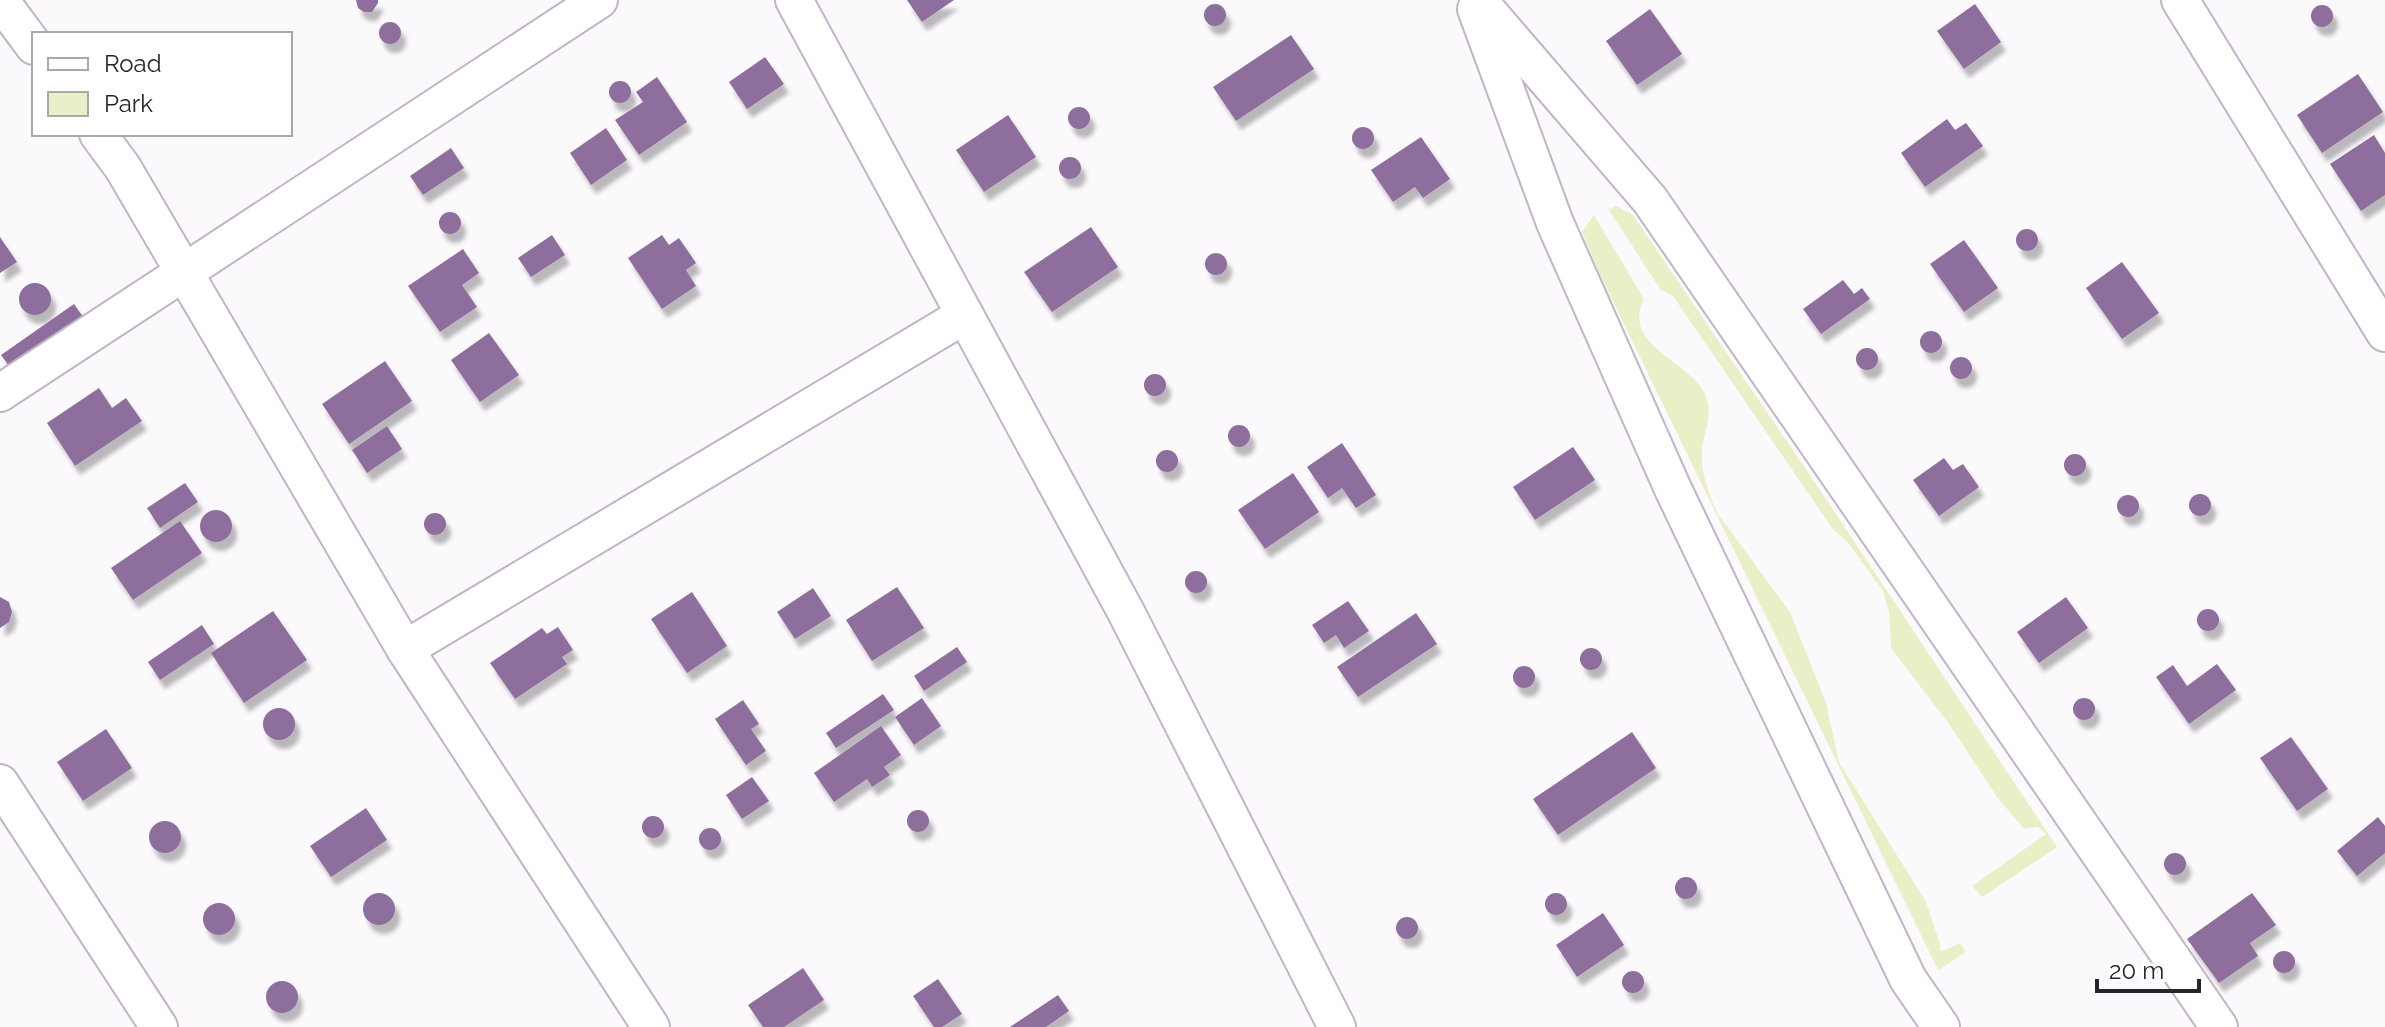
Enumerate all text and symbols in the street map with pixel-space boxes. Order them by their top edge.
legend [32,32,292,136]
text: Road [104,49,162,78]
text: Park [104,89,153,118]
scale bar [2097,943,2199,993]
text: 20 m [2109,956,2164,985]

